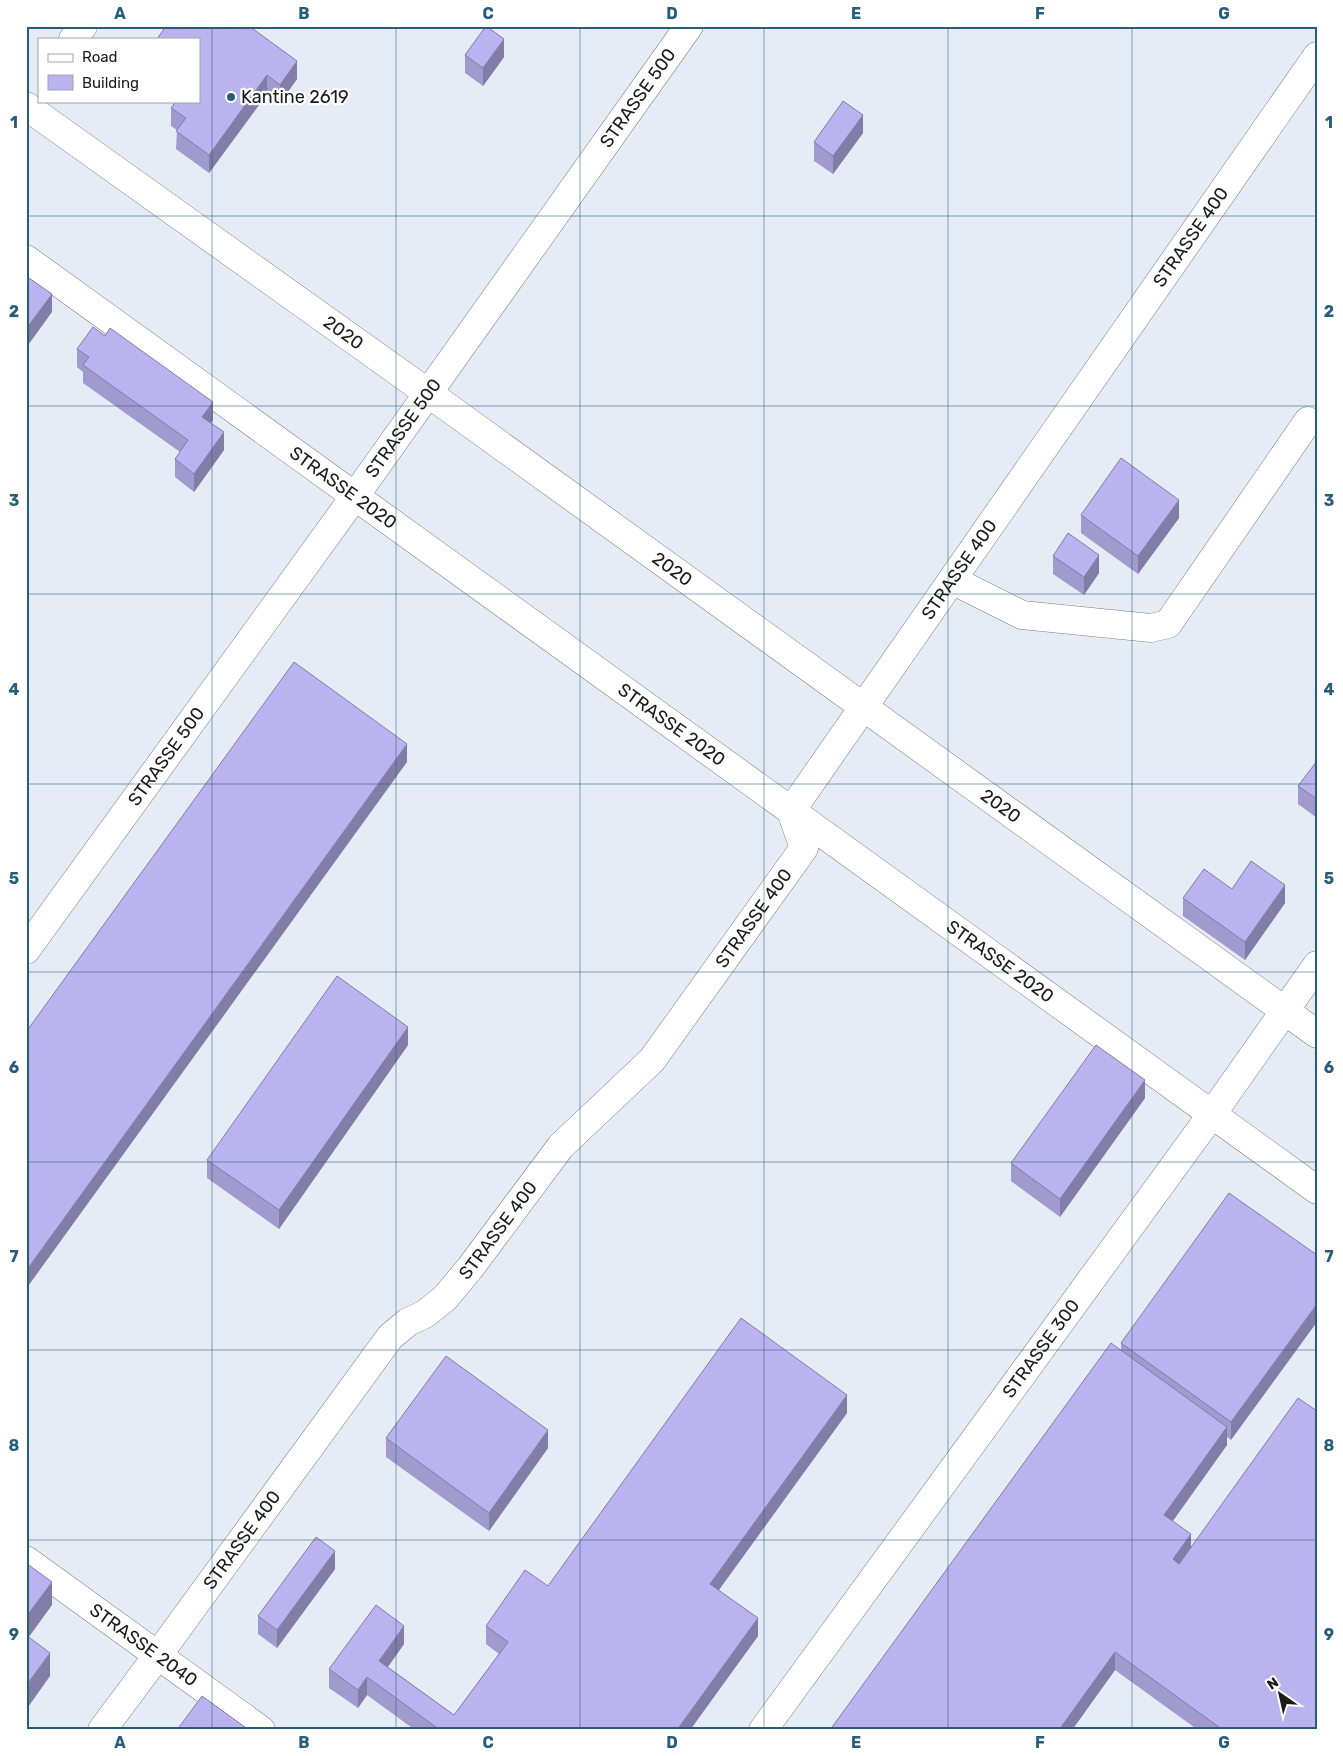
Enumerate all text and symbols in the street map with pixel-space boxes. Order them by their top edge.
text: A [114,4,126,23]
text: B [298,4,310,23]
text: C [482,4,494,23]
text: D [666,4,678,23]
text: E [851,4,861,23]
text: F [1035,4,1045,23]
text: G [1218,4,1230,23]
legend [38,38,200,102]
street label: STRASSE 500 [595,44,681,152]
text: Road [82,48,118,66]
text: Building [82,74,139,92]
place label: Kantine 2619 [241,86,349,108]
marker: Kantine 2619 [225,91,237,103]
text: 1 [10,113,18,132]
text: 1 [1325,113,1333,132]
street label: STRASSE 400 [1148,183,1233,291]
text: 2 [9,302,19,321]
text: 2 [1324,302,1334,321]
street label: 2020 [319,311,368,354]
street label: STRASSE 500 [361,374,446,482]
street label: STRASSE 2020 [285,442,401,534]
text: 3 [9,491,19,510]
text: 3 [1324,491,1334,510]
street label: STRASSE 400 [917,515,1002,624]
street label: 2020 [648,547,696,591]
street label: STRASSE 2020 [614,679,730,771]
text: 4 [9,680,20,699]
text: 4 [1324,680,1335,699]
street label: STRASSE 500 [123,703,209,810]
street label: 2020 [976,784,1025,828]
street label: STRASSE 400 [711,864,797,972]
text: 5 [9,869,19,888]
text: 5 [1324,869,1334,888]
street label: STRASSE 2020 [942,915,1058,1008]
text: 6 [9,1058,19,1077]
text: 6 [1324,1058,1334,1077]
street label: STRASSE 400 [454,1177,542,1284]
text: 7 [9,1247,19,1266]
text: 7 [1324,1247,1334,1266]
street label: STRASSE 300 [998,1295,1084,1402]
text: 8 [9,1436,20,1455]
text: 8 [1324,1436,1335,1455]
street label: STRASSE 400 [199,1486,285,1594]
street label: STRASSE 2040 [85,1599,202,1691]
text: 9 [9,1625,19,1644]
text: 9 [1324,1625,1334,1644]
north arrow [1256,1668,1306,1718]
text: N [1264,1674,1282,1694]
text: A [114,1733,126,1752]
text: B [298,1733,310,1752]
text: C [482,1733,494,1752]
text: D [666,1733,678,1752]
text: E [851,1733,861,1752]
text: F [1035,1733,1045,1752]
text: G [1218,1733,1230,1752]

